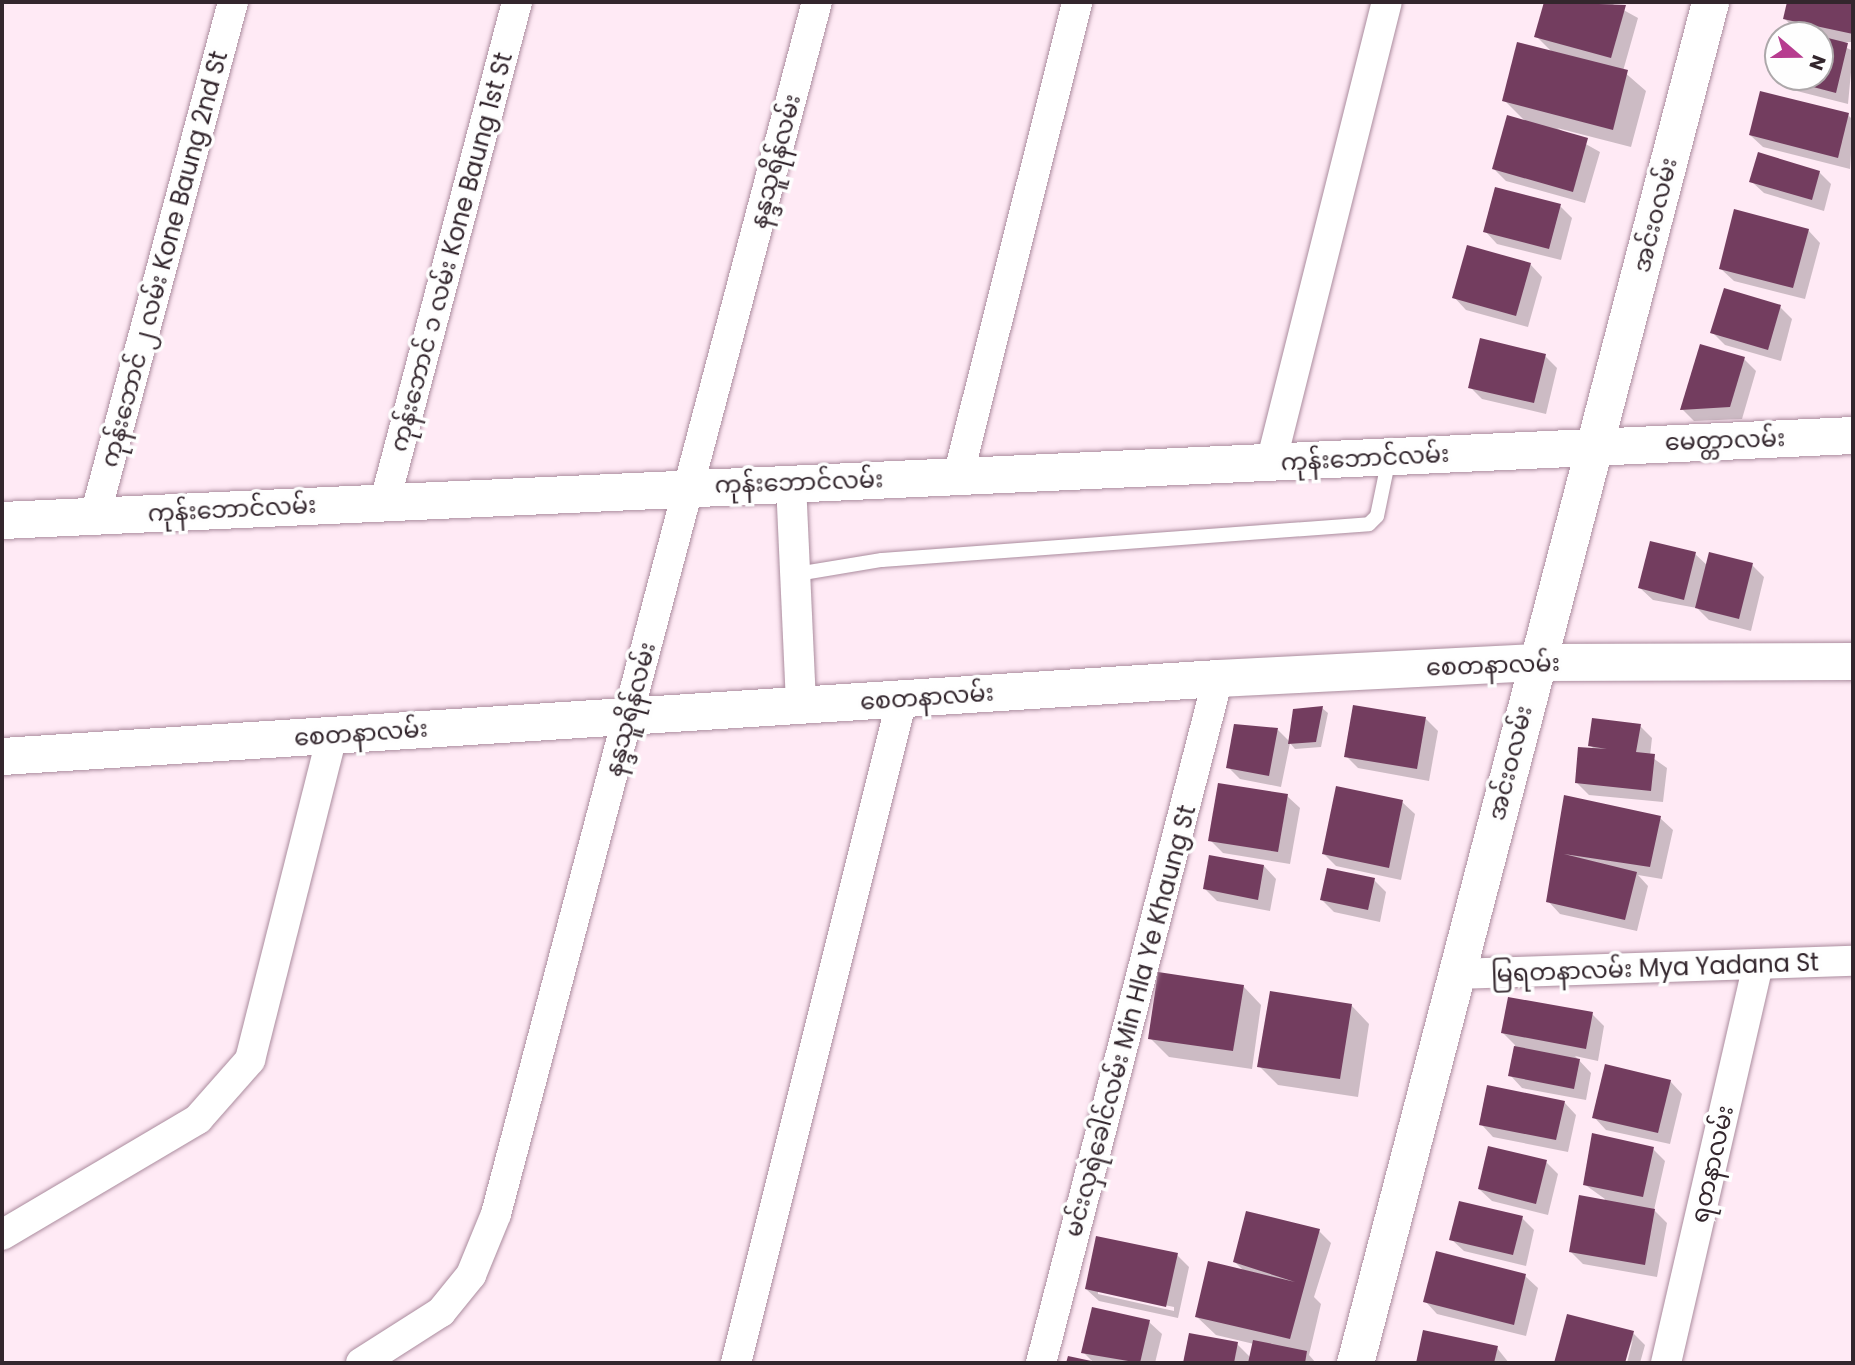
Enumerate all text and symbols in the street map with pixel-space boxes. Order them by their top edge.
north arrow [1764,21,1834,91]
street label: ကုန်းဘောင် ၂ လမ်း Kone Baung 2nd St [95,48,233,470]
street label: ကုန်းဘောင် ၁ လမ်း Kone Baung 1st St [384,49,518,455]
text: N [1802,51,1832,74]
street label: နန္ဒသူရိန်လမ်း [743,91,807,231]
street label: အင်းဝလမ်း [1627,155,1683,275]
street label: မေတ္တာလမ်း [1664,424,1786,456]
street label: ကုန်းဘောင်လမ်း [1280,439,1450,477]
street label: ကုန်းဘောင်လမ်း [714,465,884,499]
street label: ကုန်းဘောင်လမ်း [147,490,317,528]
street label: နန္ဒသူရိန်လမ်း [598,639,662,779]
street label: စေတနာလမ်း [1425,648,1561,682]
street label: စေတနာလမ်း [859,678,995,716]
street label: အင်းဝလမ်း [1482,703,1538,823]
street label: စေတနာလမ်း [293,714,429,752]
street label: မင်းလှရဲခေါင်လမ်း Min Hla Ye Khaung St [1058,802,1202,1240]
street label: မြရတနာလမ်း Mya Yadana St [1491,948,1819,988]
street label: ရတနာလမ်း [1685,1102,1739,1226]

